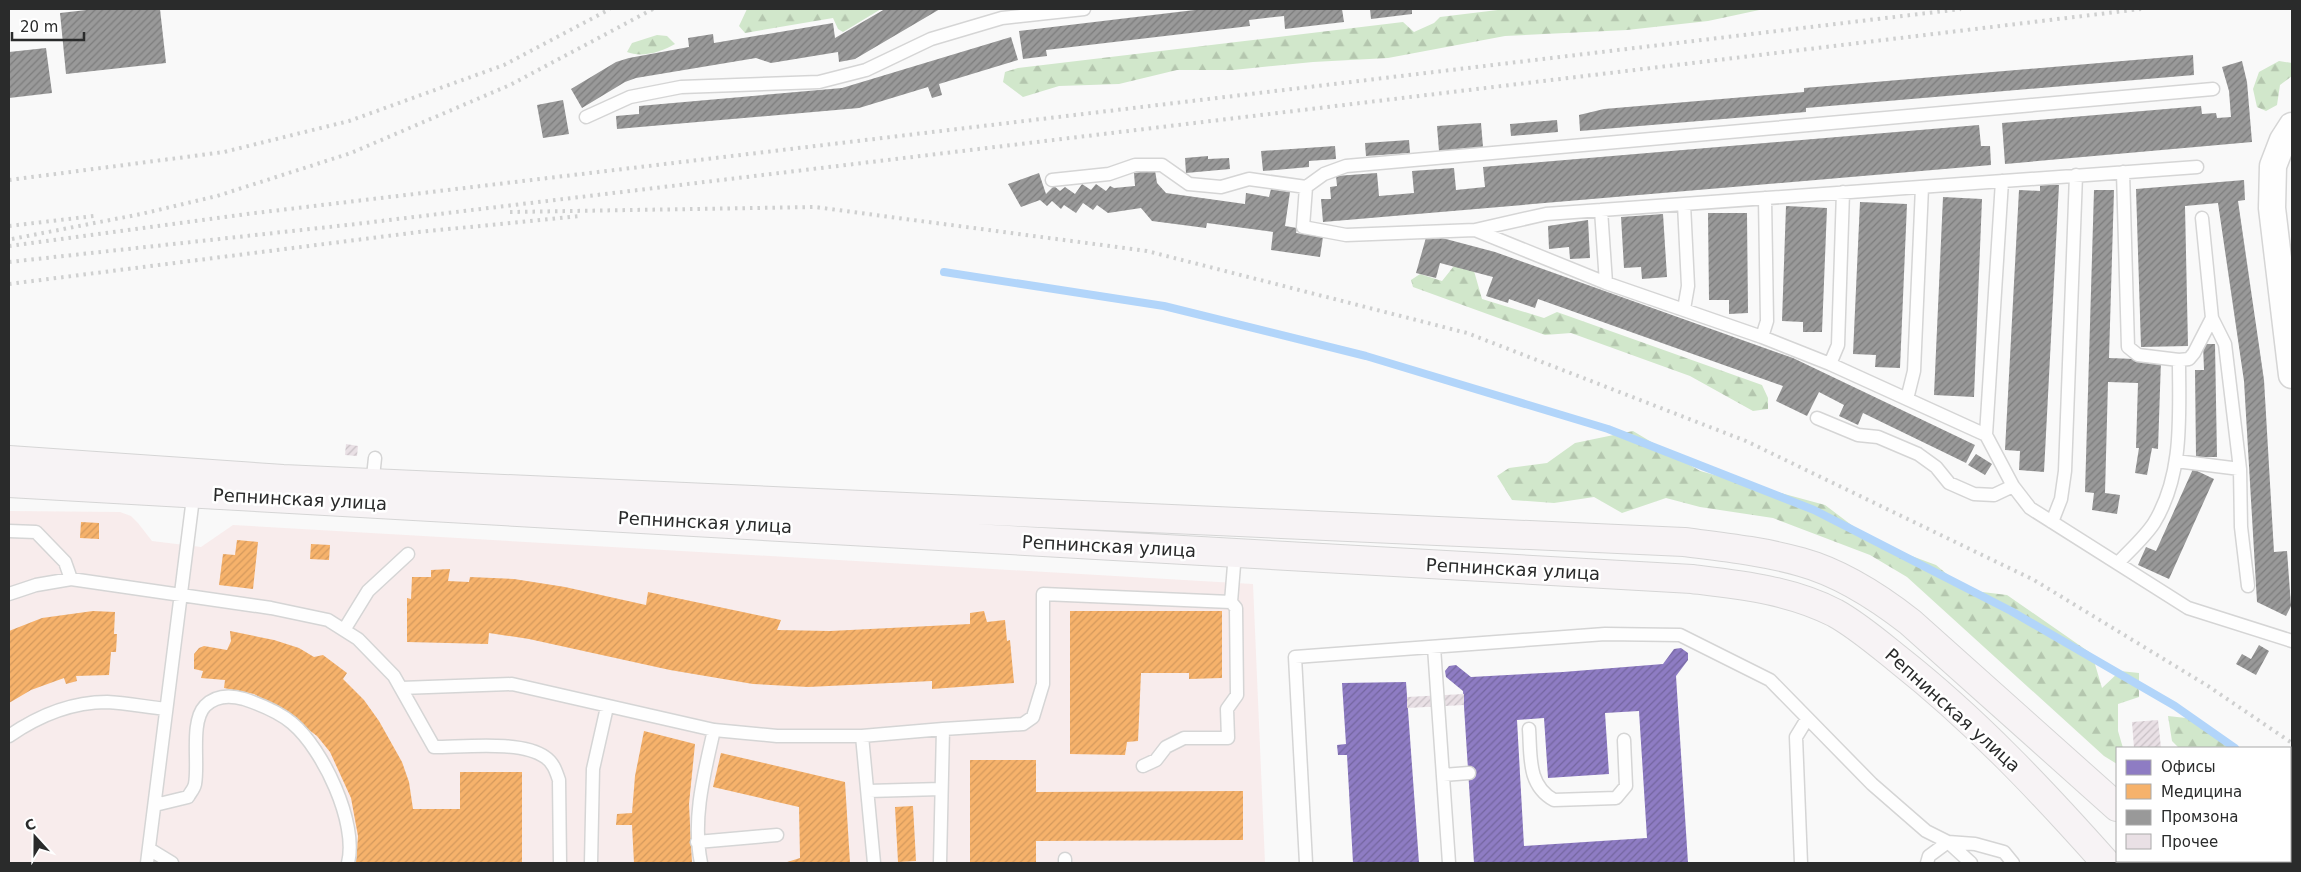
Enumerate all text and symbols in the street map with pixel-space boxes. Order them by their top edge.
scale bar [12,10,85,42]
text: 20 m [20,18,58,36]
street label: Репнинская улица [212,484,388,514]
street label: Репнинская улица [617,507,793,537]
street label: Репнинская улица [1021,531,1197,561]
street label: Репнинская улица [1425,554,1601,584]
street label: Репнинская улица [1881,644,2025,776]
legend [2116,747,2291,862]
text: Офисы [2161,758,2215,776]
text: Медицина [2161,783,2242,801]
text: Промзона [2161,808,2238,826]
north arrow [10,812,60,862]
text: С [23,816,38,834]
text: Прочее [2161,833,2218,851]

